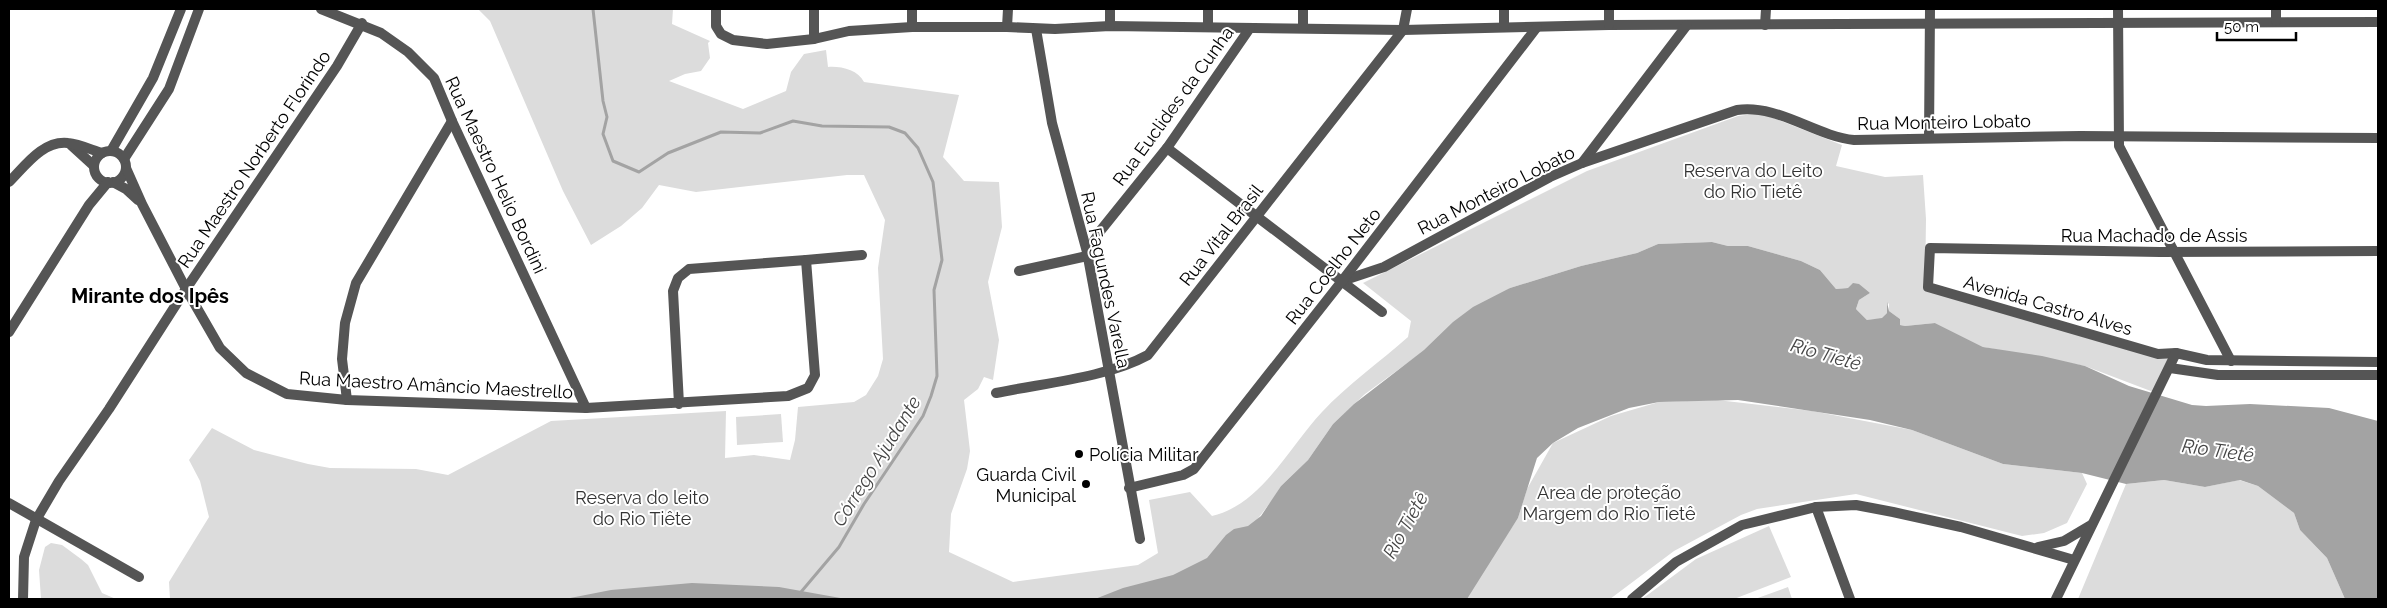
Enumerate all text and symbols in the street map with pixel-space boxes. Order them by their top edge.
scale bar [2217,10,2296,42]
text: 50 m [2224,18,2259,36]
street label: Rua Euclides da Cunha [1108,22,1238,190]
street label: Rua Maestro Norberto Florindo [173,46,335,272]
street label: Rua Maestro Helio Bordini [441,73,551,277]
street label: Rua Monteiro Lobato [1857,110,2031,134]
street label: Rua Monteiro Lobato [1414,141,1578,239]
park label: Reserva do Leito do Rio Tietê [1683,160,1823,202]
street label: Rua Vital Brasil [1175,180,1267,290]
street label: Rua Fagundes Varella [1077,190,1135,370]
street label: Rua Coelho Neto [1281,203,1385,328]
street label: Rua Machado de Assis [2061,225,2248,246]
street label: Avenida Castro Alves [1961,271,2135,339]
district label: Mirante dos Ipês [71,284,229,308]
water label: Rio Tietê [1788,333,1864,375]
street label: Rua Maestro Amâncio Maestrello [298,367,574,403]
water label: Córrego Ajudante [827,392,925,530]
water label: Rio Tietê [2181,434,2255,466]
place label: Polícia Militar [1089,444,1199,465]
marker: Polícia Militar [1073,448,1085,460]
place label: Guarda Civil Municipal [976,464,1076,506]
marker: Guarda Civil Municipal [1080,478,1092,490]
park label: Area de proteção Margem do Rio Tietê [1522,482,1696,524]
park label: Reserva do leito do Rio Tiête [575,487,709,529]
water label: Rio Tietê [1378,488,1432,562]

